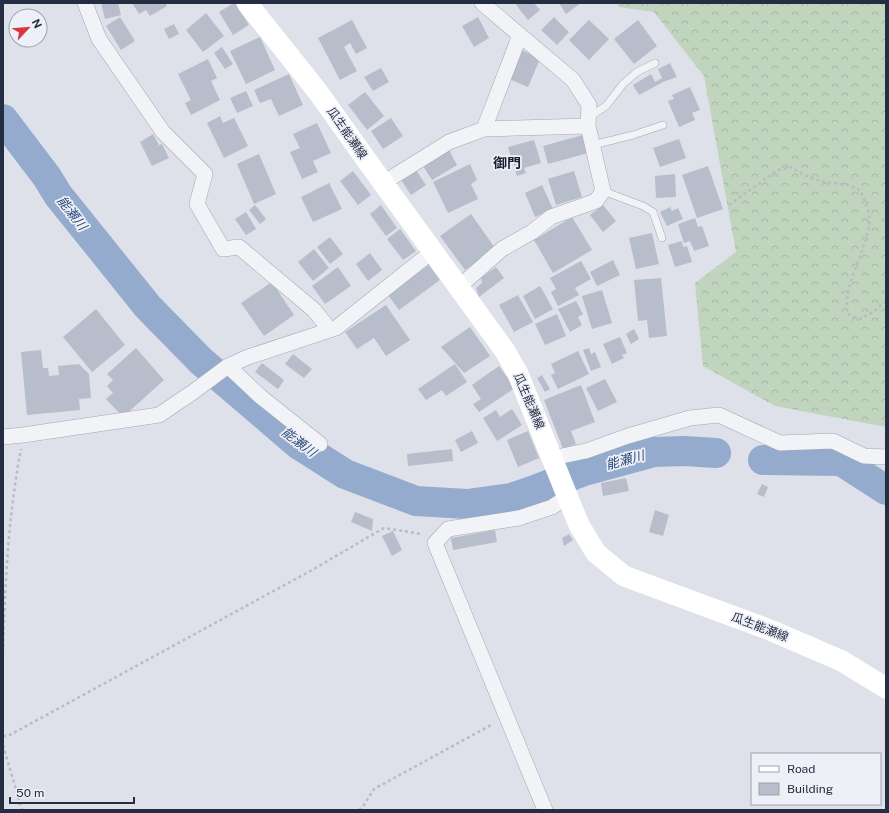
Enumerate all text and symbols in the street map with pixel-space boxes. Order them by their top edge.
north arrow [8,8,48,48]
text: N [30,17,44,30]
street label: 瓜生能瀬線 [324,104,370,162]
district label: 御門 [493,155,521,171]
water label: 能瀬川 [54,193,91,235]
street label: 瓜生能瀬線 [511,371,547,431]
water label: 能瀬川 [279,424,321,461]
water label: 能瀬川 [604,447,648,472]
street label: 瓜生能瀬線 [729,610,791,644]
legend [751,753,881,805]
text: Road [787,762,815,776]
scale bar [10,779,134,805]
text: Building [787,782,833,796]
text: 50 m [16,786,44,800]

